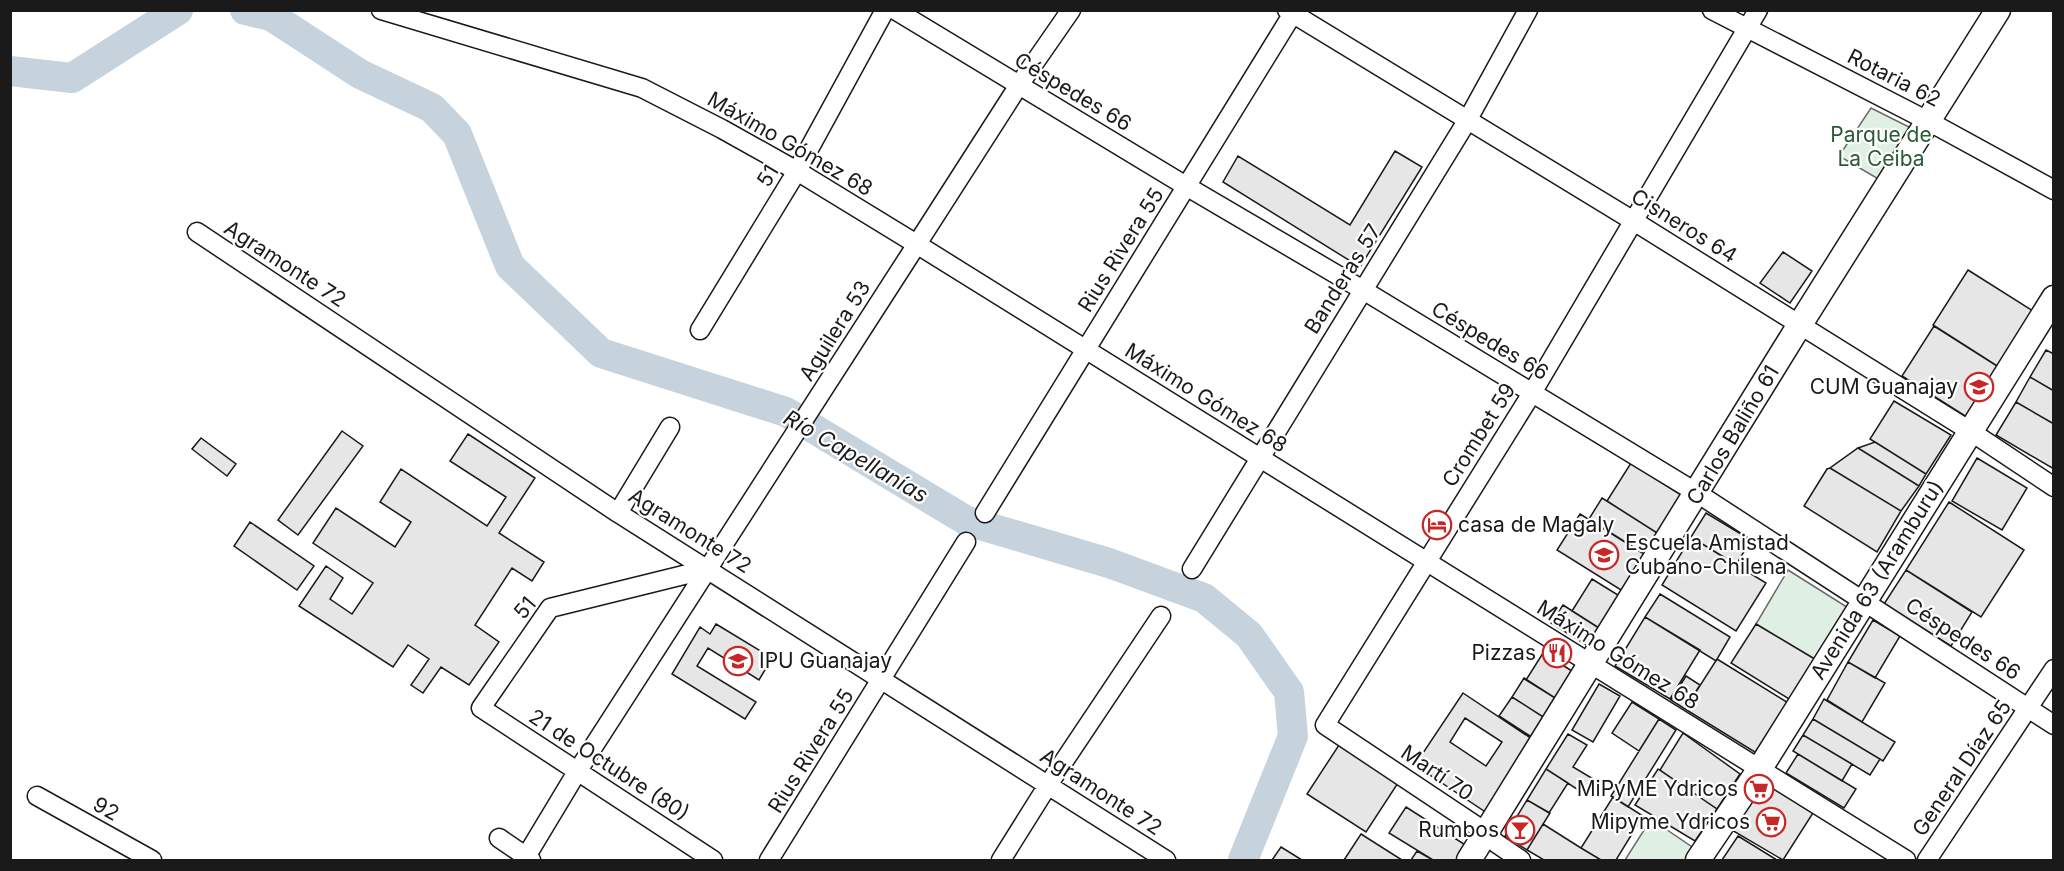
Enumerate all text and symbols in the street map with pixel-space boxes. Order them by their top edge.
street label: Rotaria 62 [1843,43,1945,112]
street label: Céspedes 66 [1010,47,1136,136]
street label: Máximo Gómez 68 [703,86,877,201]
park label: Parque de La Ceiba [1830,122,1932,171]
street label: 51 [751,160,784,191]
street label: Rius Rivera 55 [1073,183,1169,316]
street label: Cisneros 64 [1627,183,1742,268]
street label: Agramonte 72 [220,215,351,312]
street label: Banderas 57 [1299,219,1386,338]
street label: Aguilera 53 [794,276,875,386]
street label: Céspedes 66 [1427,296,1553,385]
street label: Máximo Gómez 68 [1121,338,1292,458]
street label: Carlos Baliño 61 [1681,360,1784,509]
school or university icon: CUM Guanajay [1963,371,1995,403]
place label: CUM Guanajay [1810,374,1958,399]
street label: Crombet 59 [1437,378,1520,491]
water label: Río Capellanías [779,404,933,508]
street label: Avenida 63 (Aramburu) [1805,476,1948,684]
street label: Agramonte 72 [624,483,756,578]
hotel icon: casa de Magaly [1421,509,1453,541]
place label: casa de Magaly [1458,512,1614,537]
place label: Escuela Amistad Cubano-Chilena [1625,530,1789,579]
school or university icon: Escuela Amistad Cubano-Chilena [1588,539,1620,571]
street label: 51 [508,591,541,624]
street label: Céspedes 66 [1901,592,2025,685]
street label: Máximo Gómez 68 [1533,595,1704,715]
restaurant icon: Pizzas [1541,637,1573,669]
place label: Pizzas [1471,640,1536,665]
school or university icon: IPU Guanajay [722,645,754,677]
place label: IPU Guanajay [759,648,892,673]
street label: Rius Rivera 55 [763,684,859,817]
street label: General Díaz 65 [1907,695,2016,840]
street label: 21 de Octubre (80) [525,704,694,826]
street label: Martí 70 [1396,739,1478,806]
street label: Agramonte 72 [1036,743,1167,840]
supermarket icon: MiPyME Ydricos [1743,773,1775,805]
place label: MiPyME Ydricos [1577,776,1738,801]
street label: 92 [89,791,124,826]
supermarket icon: Mipyme Ydricos [1755,806,1787,838]
place label: Mipyme Ydricos [1591,809,1750,834]
bar icon: Rumbos [1504,814,1536,846]
place label: Rumbos [1418,817,1499,842]

